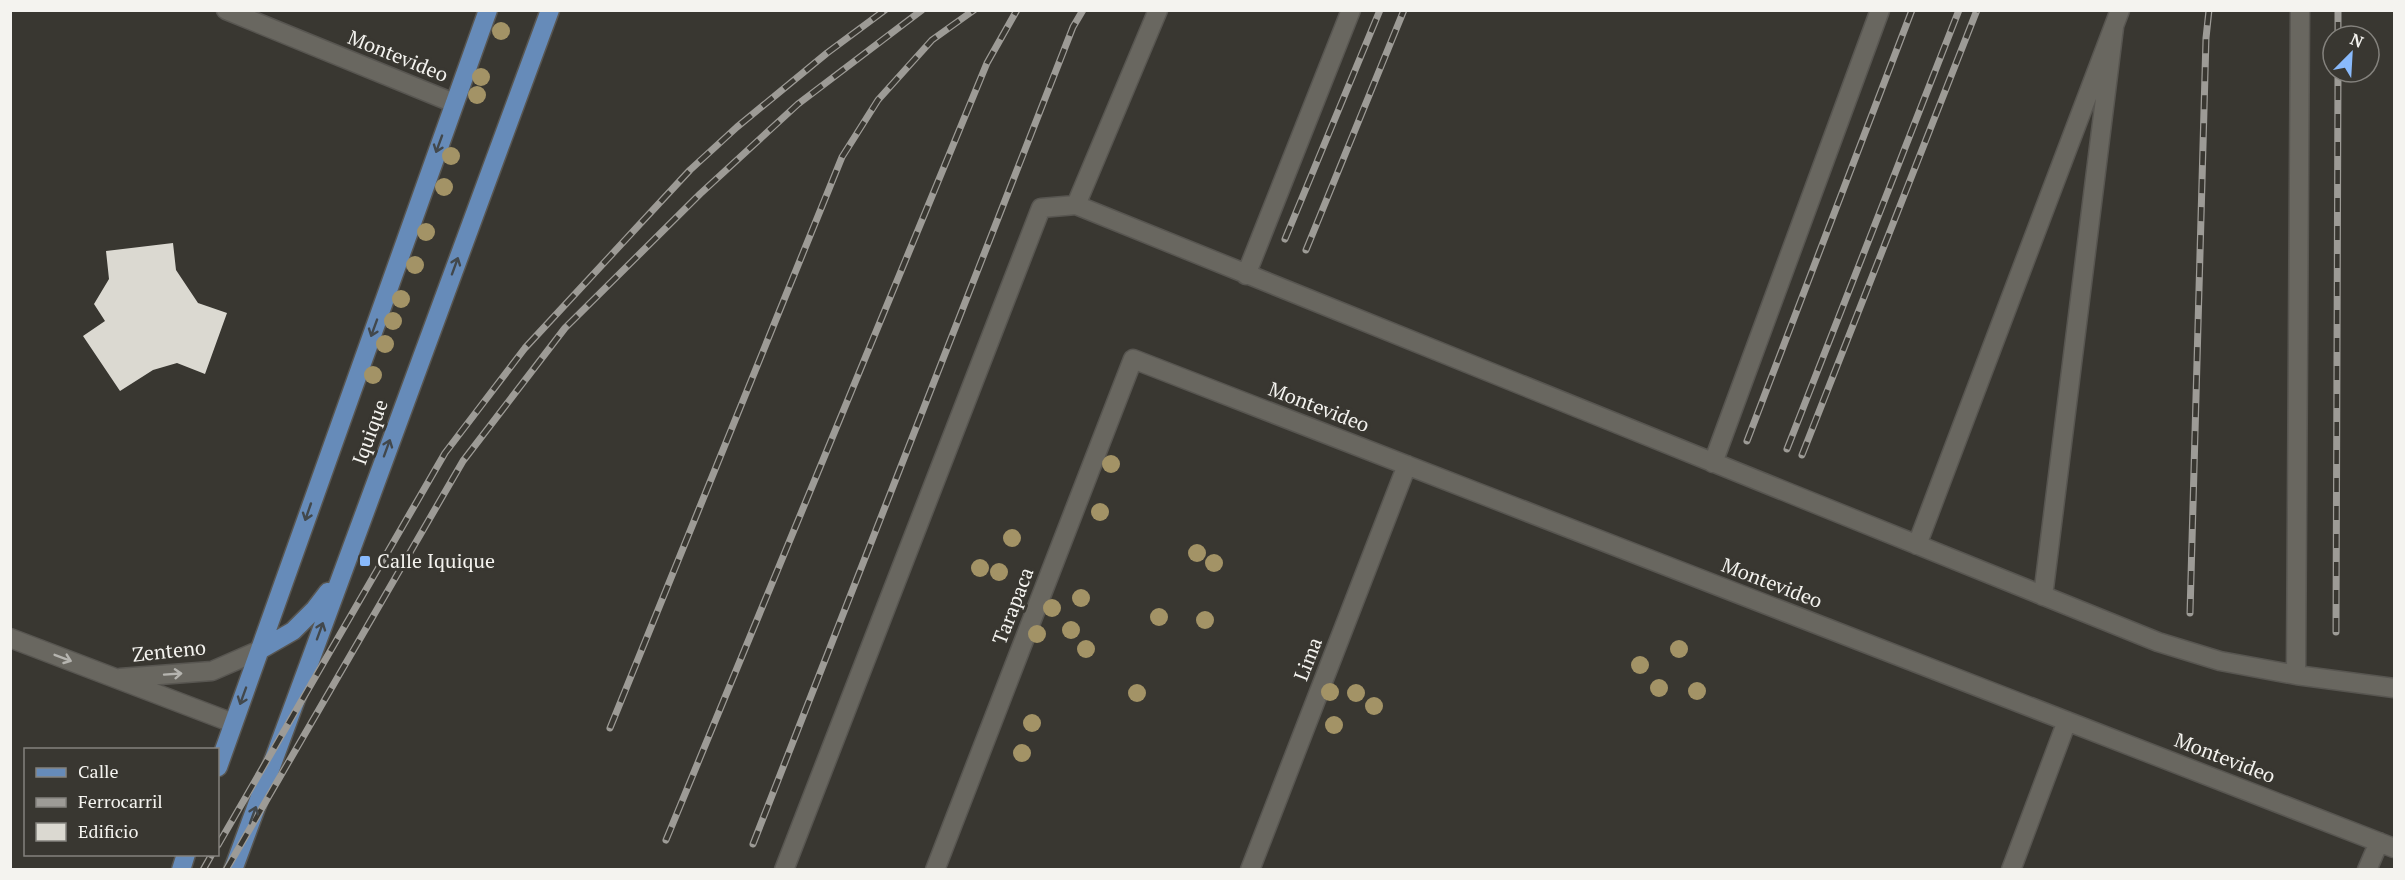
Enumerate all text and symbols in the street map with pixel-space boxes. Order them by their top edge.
street label: Montevideo [344,23,452,88]
north arrow [2321,24,2381,84]
text: N [2347,28,2367,53]
one-way arrow [433,134,444,153]
one-way arrow [451,257,462,275]
one-way arrow [367,318,378,337]
street label: Montevideo [1265,375,1373,438]
street label: Iquique [345,395,394,468]
one-way arrow [383,440,394,458]
one-way arrow [302,502,313,521]
place label: Calle Iquique [377,547,495,574]
street label: Montevideo [1718,551,1826,614]
marker: Calle Iquique [358,554,372,568]
street label: Tarapaca [986,563,1040,648]
one-way arrow [315,623,326,641]
street label: Zenteno [131,633,207,668]
street label: Lima [1287,633,1328,684]
one-way arrow [53,654,72,665]
one-way arrow [163,668,183,679]
one-way arrow [237,686,248,704]
street label: Montevideo [2171,726,2279,789]
legend [24,748,219,856]
text: Calle [78,759,119,783]
text: Ferrocarril [78,789,163,813]
one-way arrow [248,806,259,824]
text: Edificio [78,819,138,843]

